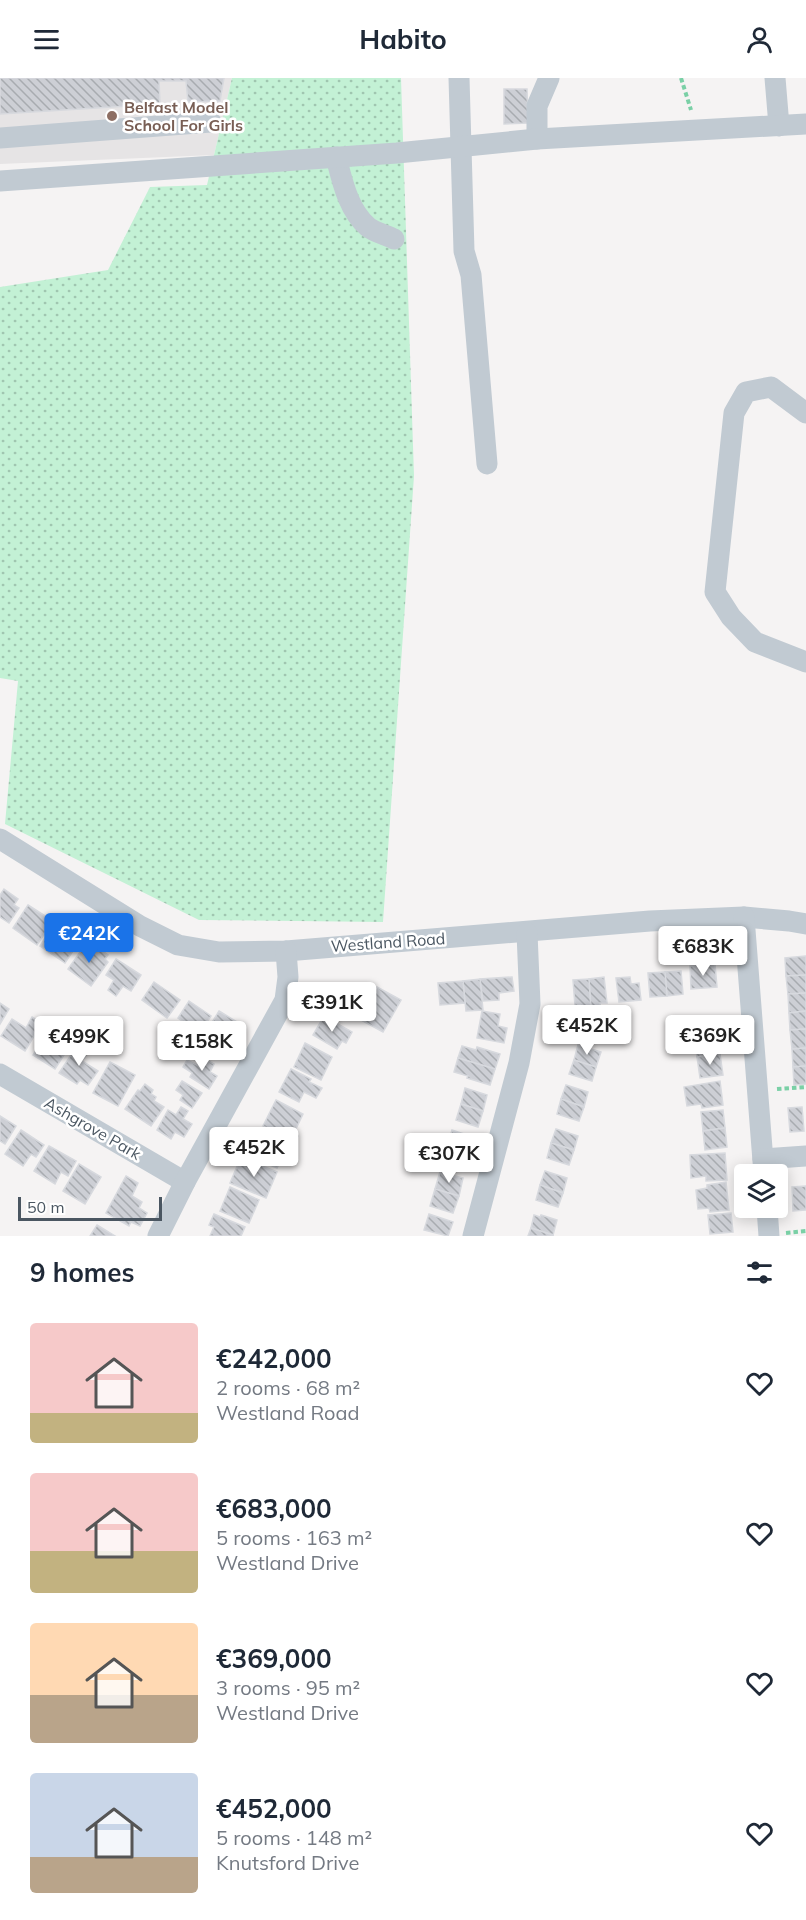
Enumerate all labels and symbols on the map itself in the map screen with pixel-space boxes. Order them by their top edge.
place label: Belfast Model School For Girls [124,97,243,135]
marker: Belfast Model School For Girls [105,109,119,123]
pin: €242K [47,913,131,964]
pin: €683K [661,926,745,977]
street label: Westland Road [330,928,446,956]
pin: €391K [290,982,374,1033]
pin: €452K [545,1005,629,1056]
pin: €369K [668,1015,752,1066]
pin: €499K [37,1016,121,1067]
pin: €158K [160,1021,244,1072]
street label: Ashgrove Park [41,1092,146,1164]
pin: €452K [212,1127,296,1178]
pin: €307K [407,1133,491,1184]
scale bar [18,1194,162,1222]

